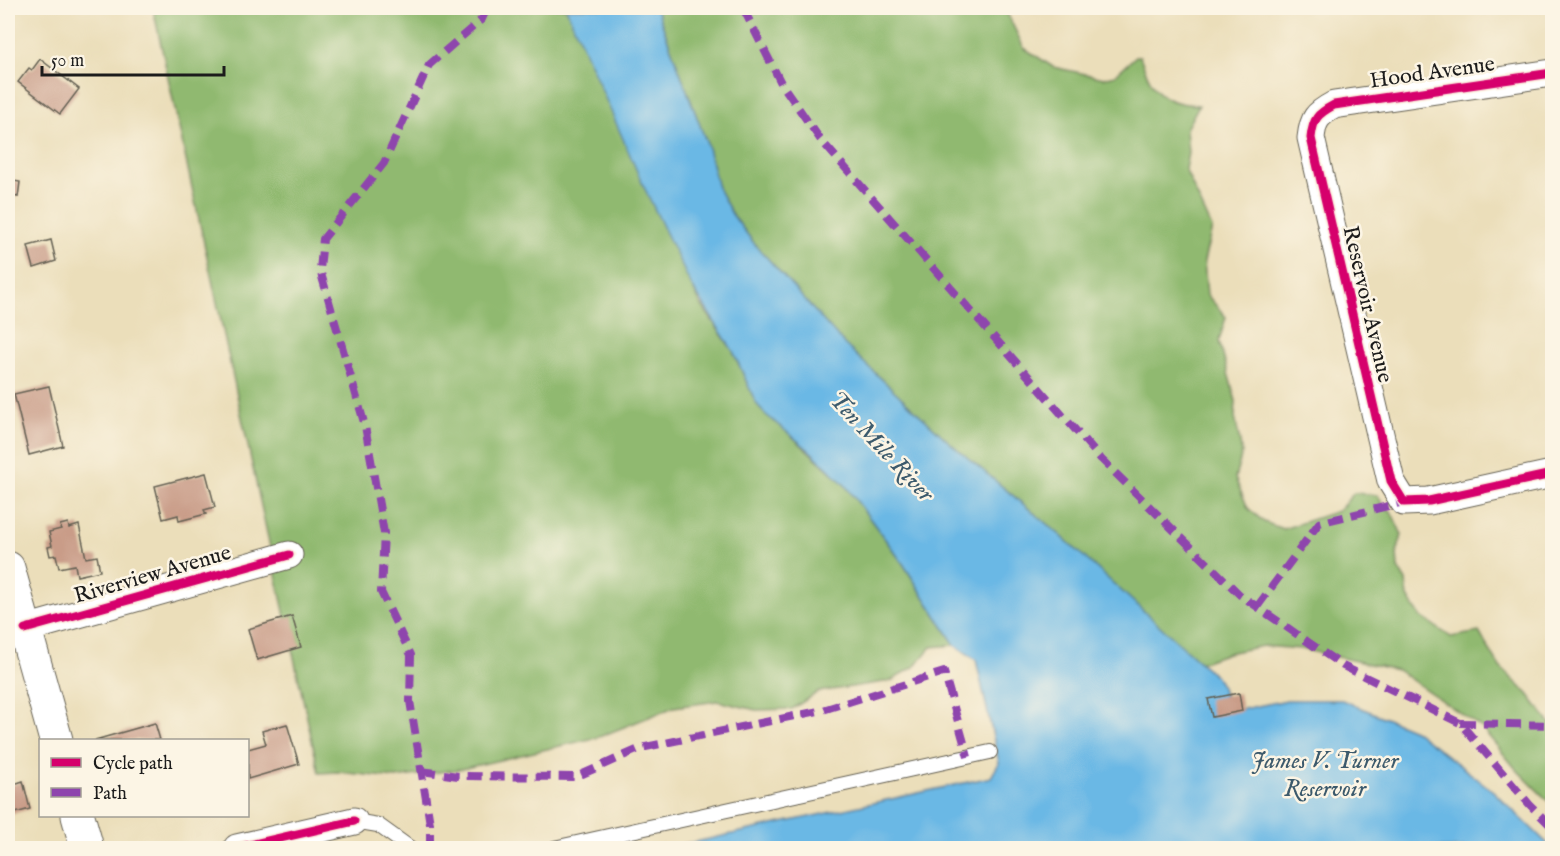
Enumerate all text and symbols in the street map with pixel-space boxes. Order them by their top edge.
scale bar [42,39,224,77]
text: 50 m [51,50,84,73]
street label: Hood Avenue [1368,50,1497,96]
street label: Reservoir Avenue [1335,223,1399,386]
water label: Ten Mile River [822,385,941,510]
street label: Riverview Avenue [71,539,234,611]
legend [39,739,249,817]
water label: James V. Turner Reservoir [1252,746,1400,805]
text: Cycle path [93,753,173,776]
text: Path [93,783,127,806]

